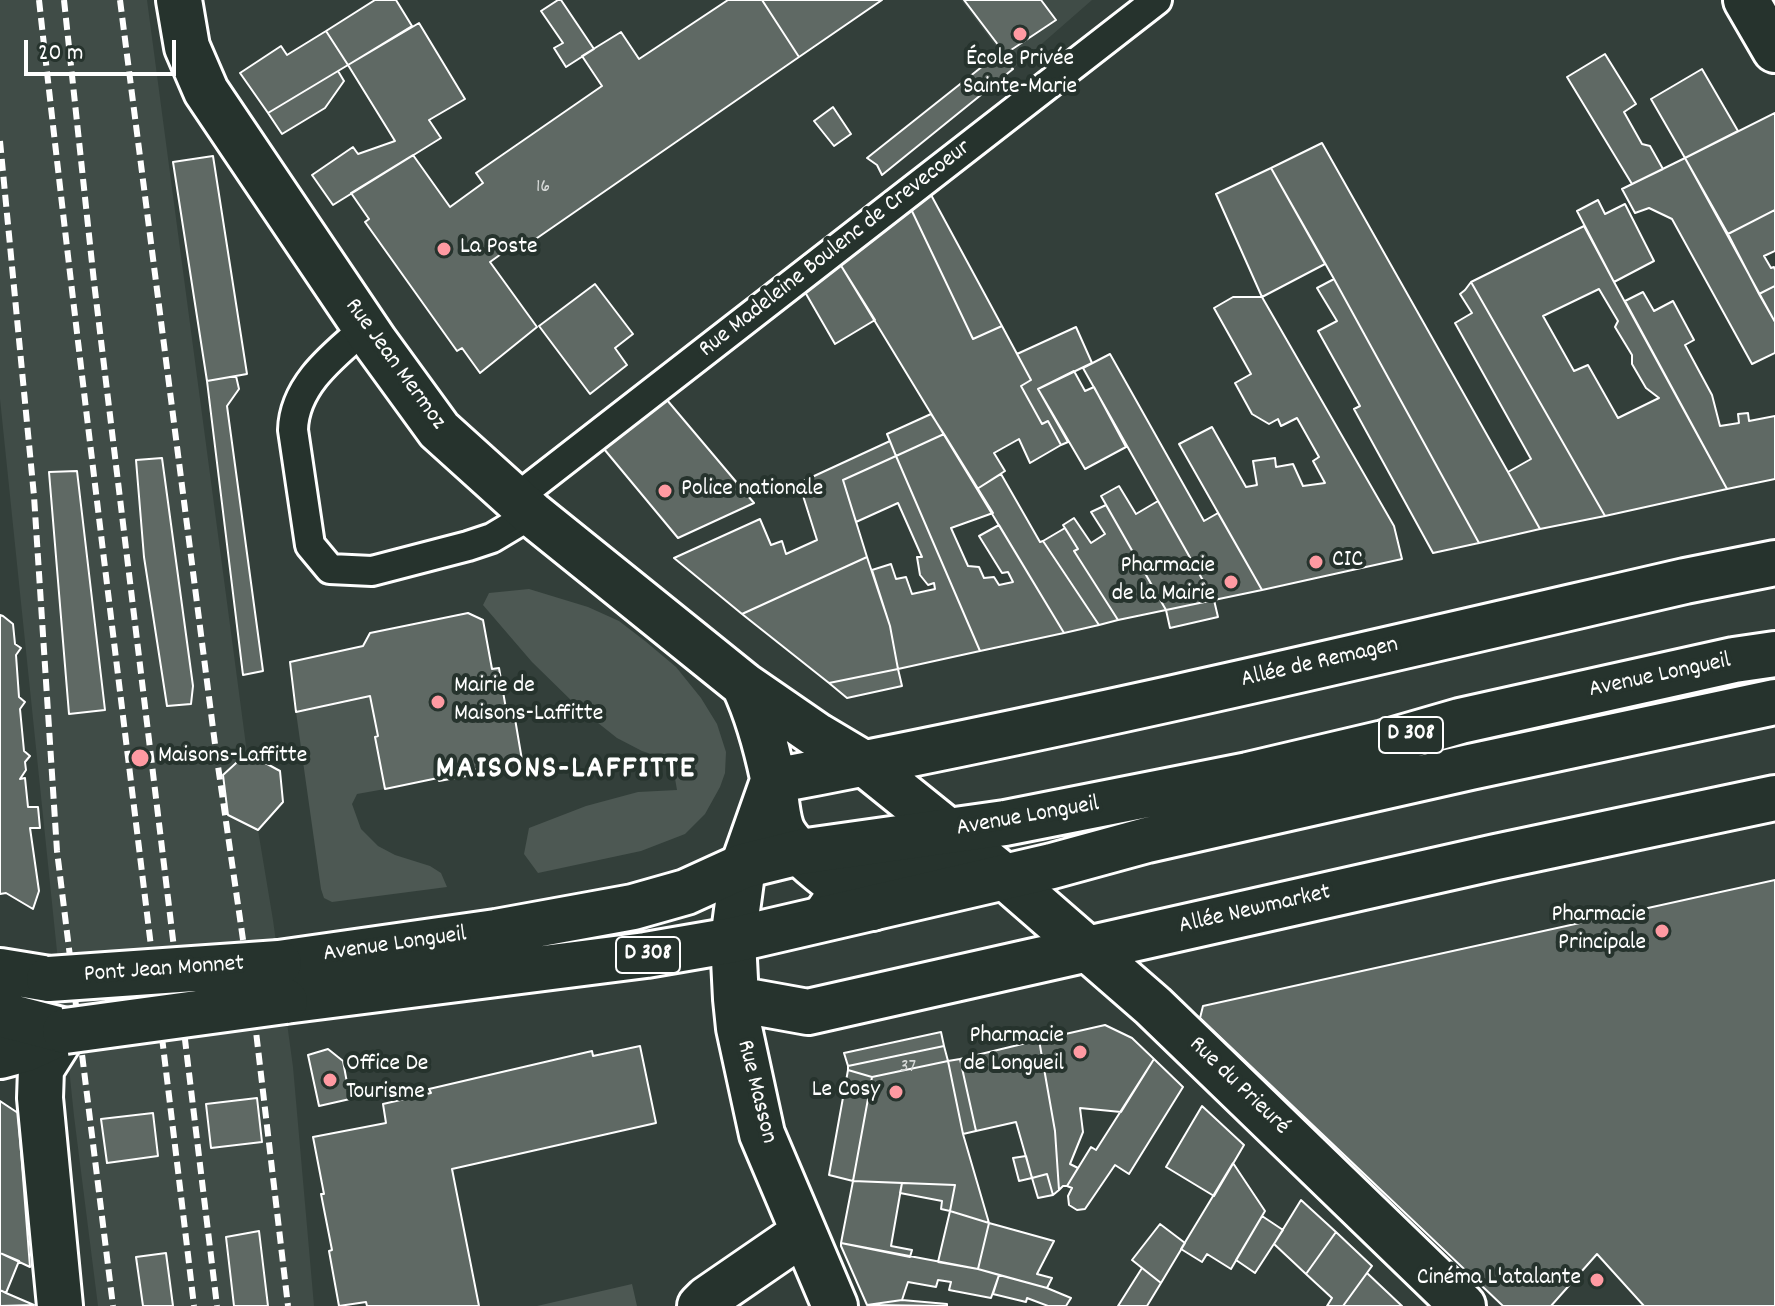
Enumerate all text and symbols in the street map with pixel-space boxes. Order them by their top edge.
scale bar [28,24,180,74]
marker: École Privée Sainte-Marie [1011,25,1029,43]
text: 20 m [38,37,84,71]
place label: École Privée Sainte-Marie [963,47,1077,103]
street label: Rue Madeleine Boulenc de Crevecoeur [694,135,978,365]
house number: 16 [536,176,550,200]
place label: La Poste [460,235,538,263]
marker: La Poste [435,240,453,258]
street label: Rue Jean Mermoz [337,294,451,436]
place label: Police nationale [681,477,823,505]
marker: Police nationale [656,482,674,500]
place label: CIC [1332,548,1363,576]
marker: CIC [1307,553,1325,571]
place label: Pharmacie de la Mairie [1112,554,1215,610]
marker: Pharmacie de la Mairie [1222,573,1240,591]
street label: Allée de Remagen [1239,632,1401,696]
street label: Avenue Longueil [1586,648,1734,706]
place label: Mairie de Maisons-Laffitte [454,674,603,730]
marker: Mairie de Maisons-Laffitte [429,693,447,711]
road number: D 308 [1379,717,1443,753]
place label: Maisons-Laffitte [158,744,307,772]
marker: Maisons-Laffitte [129,747,151,769]
district label: MAISONS-LAFFITTE [436,753,696,791]
street label: Avenue Longueil [954,791,1102,845]
street label: Allée Newmarket [1176,880,1334,942]
place label: Pharmacie Principale [1552,903,1646,959]
street label: Avenue Longueil [322,922,468,970]
marker: Pharmacie Principale [1653,922,1671,940]
road number: D 308 [616,937,680,973]
street label: Pont Jean Monnet [83,951,245,991]
place label: Pharmacie de Longueil [964,1024,1064,1080]
street label: Rue du Prieuré [1181,1032,1295,1142]
street label: Rue Masson [728,1037,782,1147]
marker: Pharmacie de Longueil [1071,1043,1089,1061]
place label: Office De Tourisme [346,1052,428,1108]
house number: 37 [900,1056,916,1080]
marker: Office De Tourisme [321,1071,339,1089]
place label: Le Cosy [812,1078,880,1106]
marker: Le Cosy [887,1083,905,1101]
place label: Cinéma L'atalante [1417,1266,1581,1294]
marker: Cinéma L'atalante [1588,1271,1606,1289]

